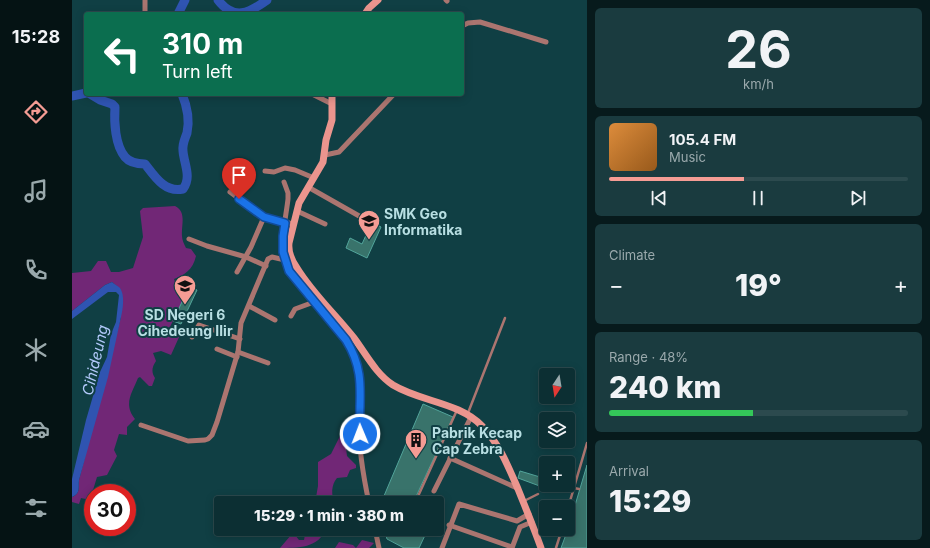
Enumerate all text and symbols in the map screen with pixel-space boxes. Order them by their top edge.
text: 26 [725,18,792,81]
text: 15:28 [12,26,60,47]
text: 310 m [162,27,243,61]
icon: left [96,28,148,80]
text: Turn left [162,61,232,82]
text: km/h [743,76,774,92]
icon: directions [22,98,50,126]
text: 105.4 FM [669,130,736,149]
text: Music [669,149,706,165]
pin [222,158,256,199]
icon: arrive [228,164,250,186]
icon: music [22,177,50,205]
icon: previous [648,187,670,209]
icon: pause [747,187,769,209]
icon: next [847,187,869,209]
place label: SMK Geo Informatika [384,205,462,238]
school or university icon: SMK Geo Informatika [356,208,382,241]
text: Climate [609,247,655,263]
icon: phone [22,256,50,284]
text: 19° [735,267,782,303]
text: − [609,272,624,298]
text: + [893,272,908,298]
school or university icon: SD Negeri 6 Cihedeung Ilir [172,273,198,306]
place label: SD Negeri 6 Cihedeung Ilir [137,306,233,339]
water label: Cihideung [78,323,112,397]
icon: climate [22,336,50,364]
text: Range · 48% [609,349,688,365]
north arrow [539,368,575,404]
map controls [539,368,575,536]
text: 240 km [609,369,721,405]
button: layers [539,412,575,448]
position arrow [339,413,381,455]
icon: car [22,415,50,443]
place label: Pabrik Kecap Cap Zebra [432,424,522,457]
building icon: Pabrik Kecap Cap Zebra [403,427,429,460]
button: + [539,456,575,492]
text: Arrival [609,463,649,479]
text: 15:29 [609,483,691,519]
speed limit sign: 30 [84,484,136,536]
icon: filters [22,494,50,522]
button: − [539,500,575,536]
text: 15:29 · 1 min · 380 m [254,506,404,525]

